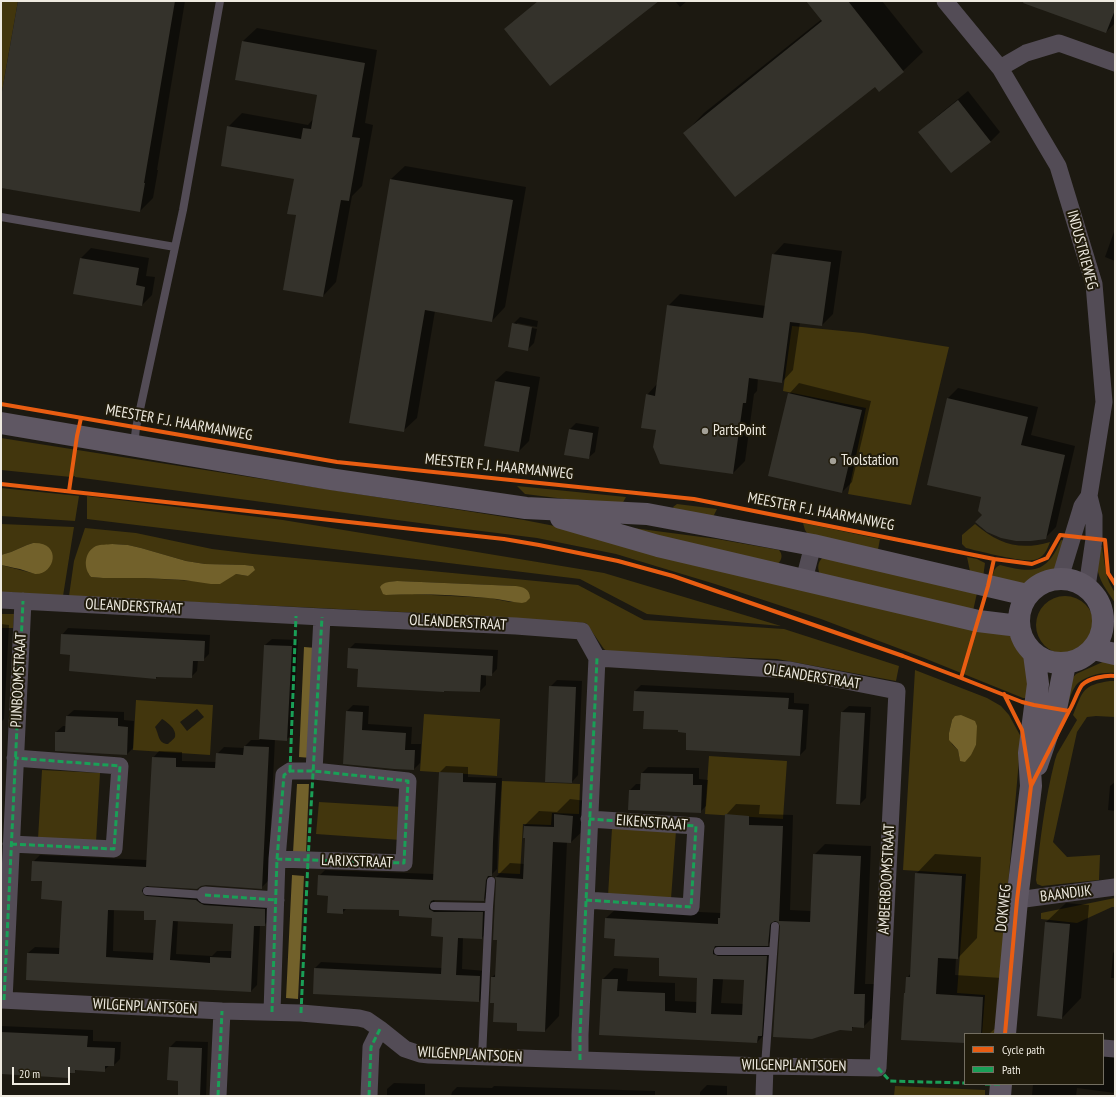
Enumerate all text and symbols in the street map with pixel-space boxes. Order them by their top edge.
street label: INDUSTRIEWEG [1063,208,1101,292]
street label: MEESTER F.J. HAARMANWEG [104,401,254,445]
place label: PartsPoint [713,422,766,440]
marker: PartsPoint [700,426,710,436]
street label: MEESTER F.J. HAARMANWEG [424,450,574,484]
place label: Toolstation [841,452,898,470]
marker: Toolstation [828,456,838,466]
street label: MEESTER F.J. HAARMANWEG [746,489,896,535]
street label: OLEANDERSTRAAT [85,595,183,619]
street label: OLEANDERSTRAAT [409,611,507,635]
street label: PIJNBOOMSTRAAT [8,632,30,728]
street label: OLEANDERSTRAAT [762,660,862,694]
street label: EIKENSTRAAT [616,812,688,834]
street label: AMBERBOOMSTRAAT [875,823,899,935]
street label: LARIXSTRAAT [321,852,393,872]
street label: BAANDIJK [1039,882,1093,906]
street label: DOKWEG [993,884,1015,932]
street label: WILGENPLANTSOEN [92,995,198,1019]
legend [964,1033,1104,1085]
text: Cycle path [1002,1042,1045,1057]
street label: WILGENPLANTSOEN [417,1043,523,1067]
street label: WILGENPLANTSOEN [741,1056,847,1076]
scale bar [14,1059,72,1085]
text: Path [1002,1062,1020,1077]
text: 20 m [19,1066,40,1081]

